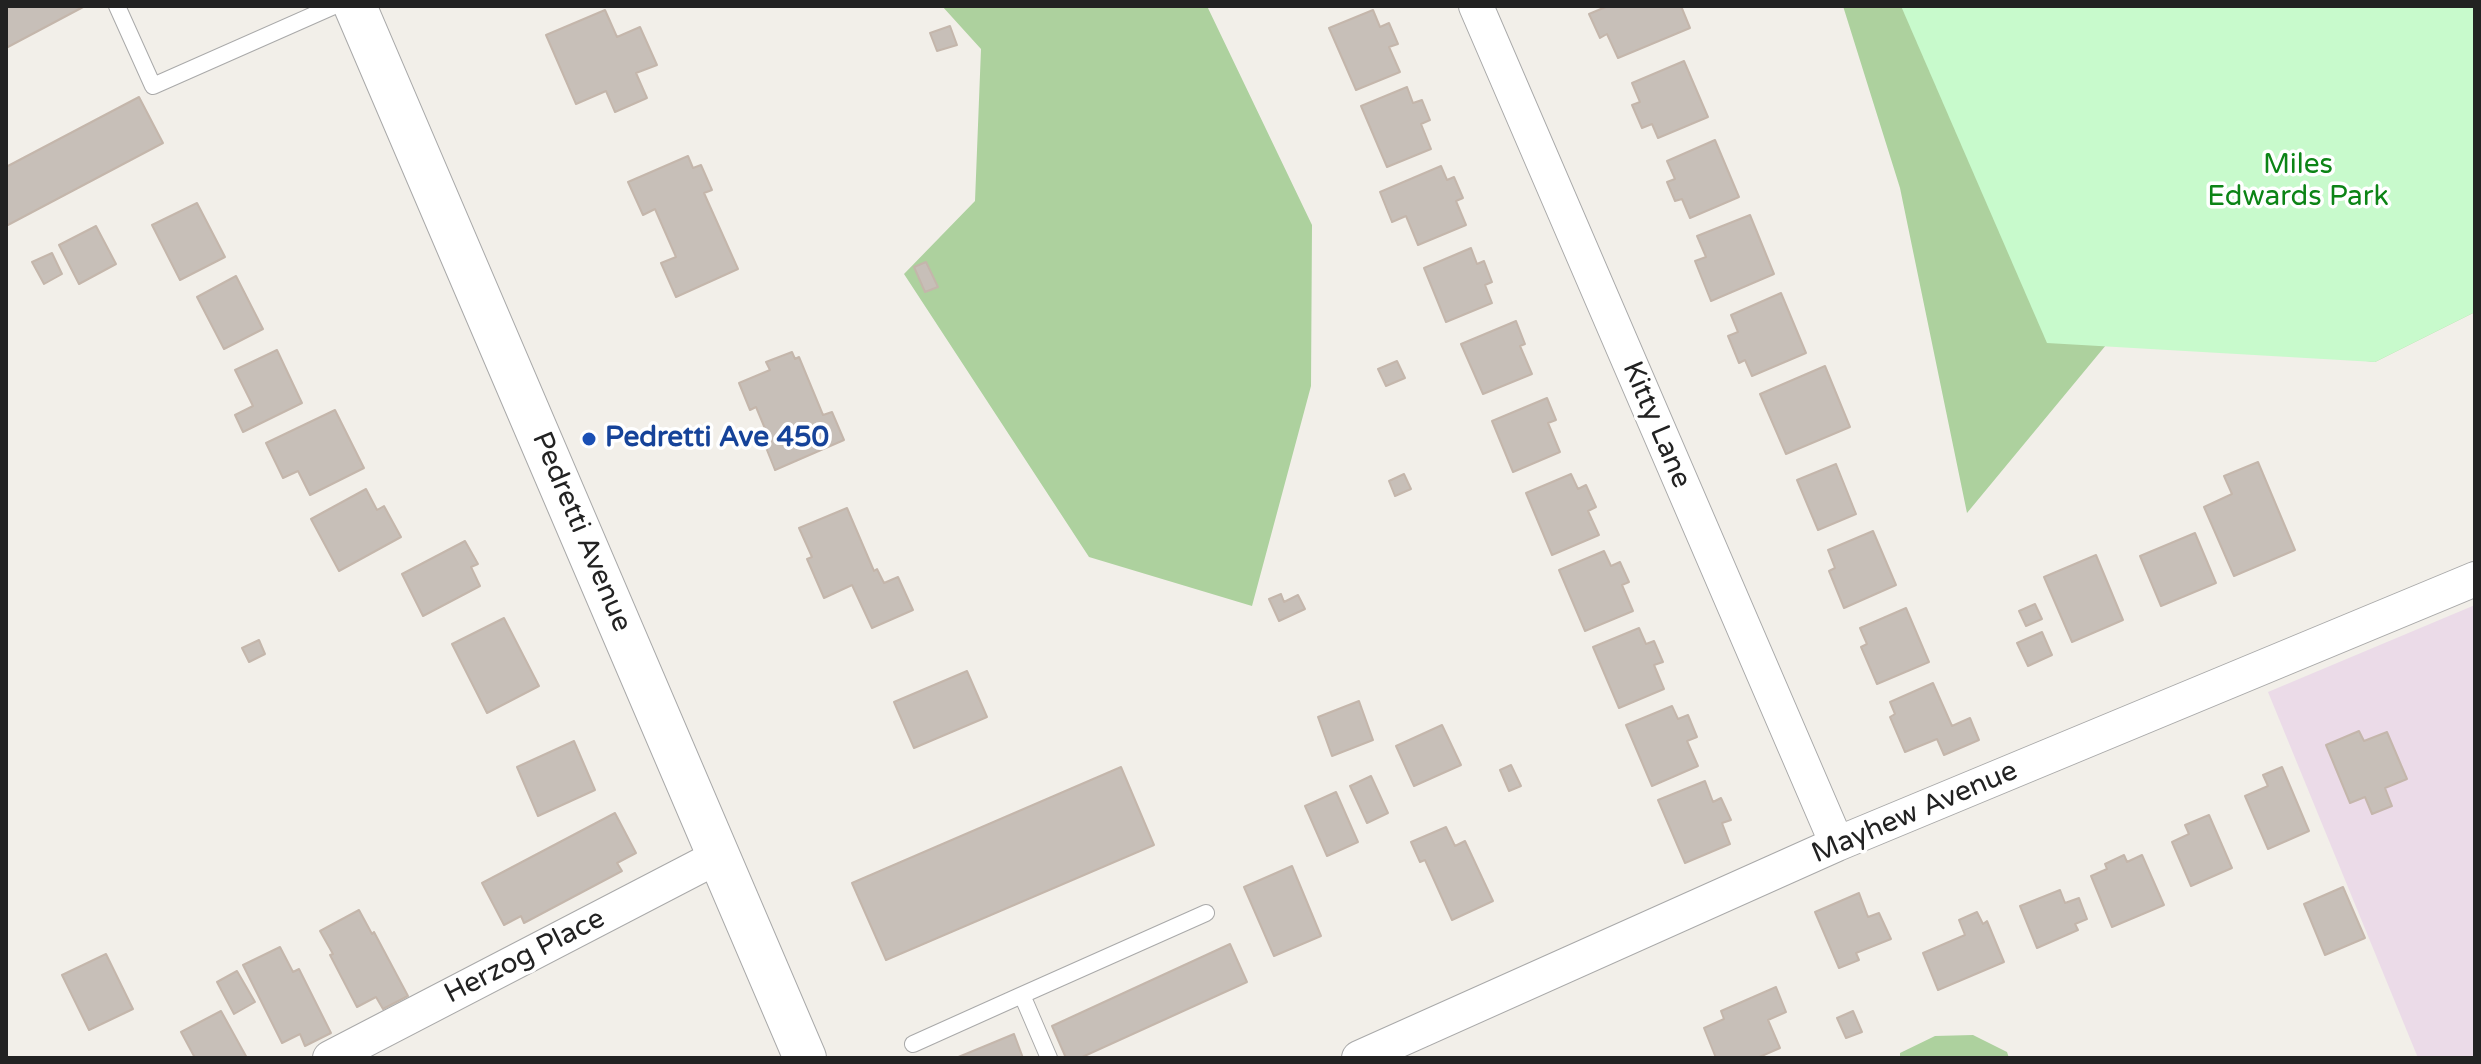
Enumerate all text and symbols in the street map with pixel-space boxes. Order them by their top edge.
park label: Miles Edwards Park [2207,149,2389,215]
street label: Kitty Lane [1614,357,1698,493]
place label: Pedretti Ave 450 [605,422,829,456]
street label: Pedretti Avenue [524,427,638,637]
marker: Pedretti Ave 450 [580,430,598,448]
street label: Mayhew Avenue [1807,755,2023,871]
street label: Herzog Place [439,902,611,1012]

